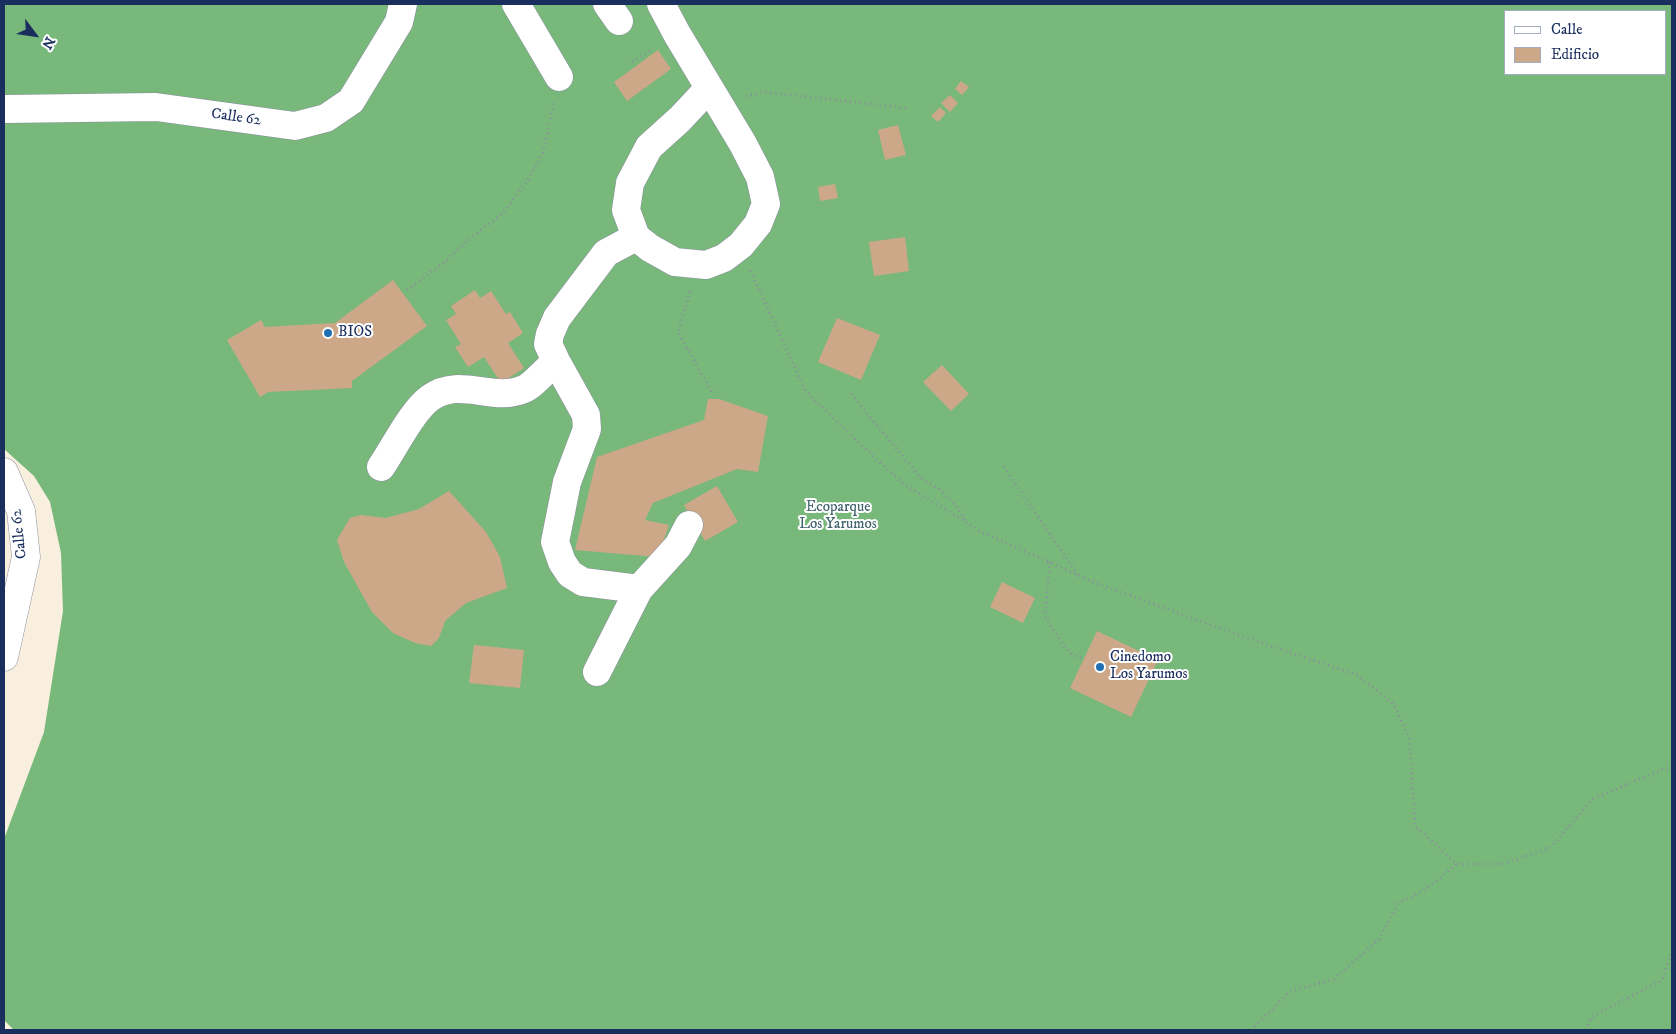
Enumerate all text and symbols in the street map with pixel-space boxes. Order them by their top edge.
north arrow [10,10,60,60]
legend [1504,10,1666,75]
text: Calle [1551,20,1583,39]
text: N [37,33,59,52]
text: Edificio [1551,45,1599,64]
street label: Calle 62 [210,106,262,130]
place label: BIOS [338,324,372,342]
marker: BIOS [322,327,334,339]
park label: Ecoparque Los Yarumos [799,499,877,534]
street label: Calle 62 [8,508,32,560]
place label: Cinedomo Los Yarumos [1110,649,1188,684]
marker: Cinedomo Los Yarumos [1094,661,1106,673]

